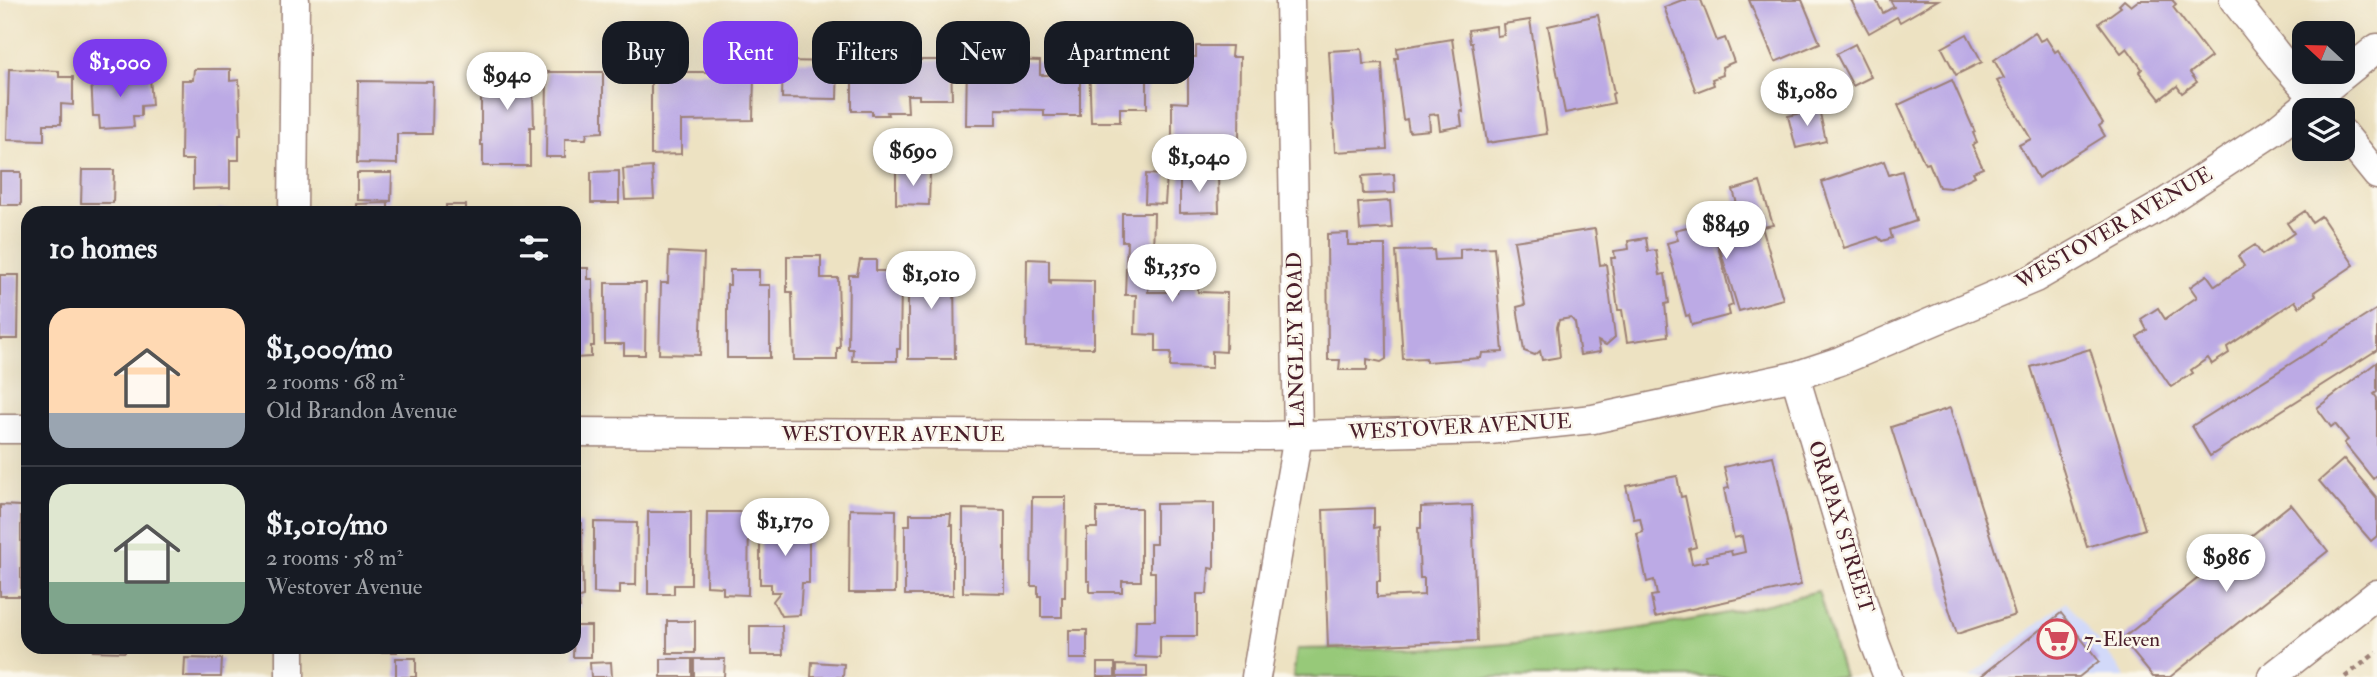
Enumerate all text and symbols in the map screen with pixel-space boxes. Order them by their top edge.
chip: Buy [602,21,689,84]
chip: Rent [703,21,798,84]
chip: Filters [812,21,922,84]
chip: New [936,21,1030,84]
chip: Apartment [1044,21,1194,84]
north arrow [2292,21,2356,84]
map controls [2292,21,2355,161]
pin: $1,000 [63,40,177,99]
text: $1,000 [89,47,151,76]
pin: $940 [466,52,548,112]
text: $940 [483,60,532,89]
pin: $1,080 [1750,68,1864,128]
text: $1,080 [1776,76,1838,105]
button: layers [2292,98,2355,161]
pin: $690 [872,128,954,188]
pin: $1,040 [1142,134,1256,194]
text: $690 [889,136,937,165]
text: $1,040 [1168,142,1230,171]
street label: WESTOVER AVENUE [2010,161,2217,296]
pin: $849 [1685,202,1767,261]
text: $849 [1702,209,1750,238]
icon: filters [515,229,553,267]
text: 10 homes [49,230,157,267]
pin: $1,350 [1115,244,1229,304]
pin: $1,010 [874,252,988,311]
text: $1,350 [1143,252,1201,281]
street label: LANGLEY ROAD [1281,252,1311,428]
text: $1,010 [902,259,960,288]
text: $1,000/mo [266,330,392,367]
icon: home [105,336,189,420]
text: 2 rooms · 68 m² [266,367,405,396]
text: Old Brandon Avenue [266,396,457,425]
street label: WESTOVER AVENUE [1347,408,1572,446]
street label: WESTOVER AVENUE [780,421,1005,448]
street label: ORAPAX STREET [1802,437,1880,617]
pin: $1,170 [728,498,842,558]
text: $1,010/mo [266,506,387,543]
text: $1,170 [756,506,814,535]
icon: home [105,512,189,596]
pin: $986 [2185,534,2267,594]
text: $986 [2202,542,2250,571]
text: 2 rooms · 58 m² [266,543,403,572]
text: Westover Avenue [266,572,422,601]
supermarket icon: 7-Eleven [2036,618,2078,660]
place label: 7-Eleven [2084,626,2160,653]

